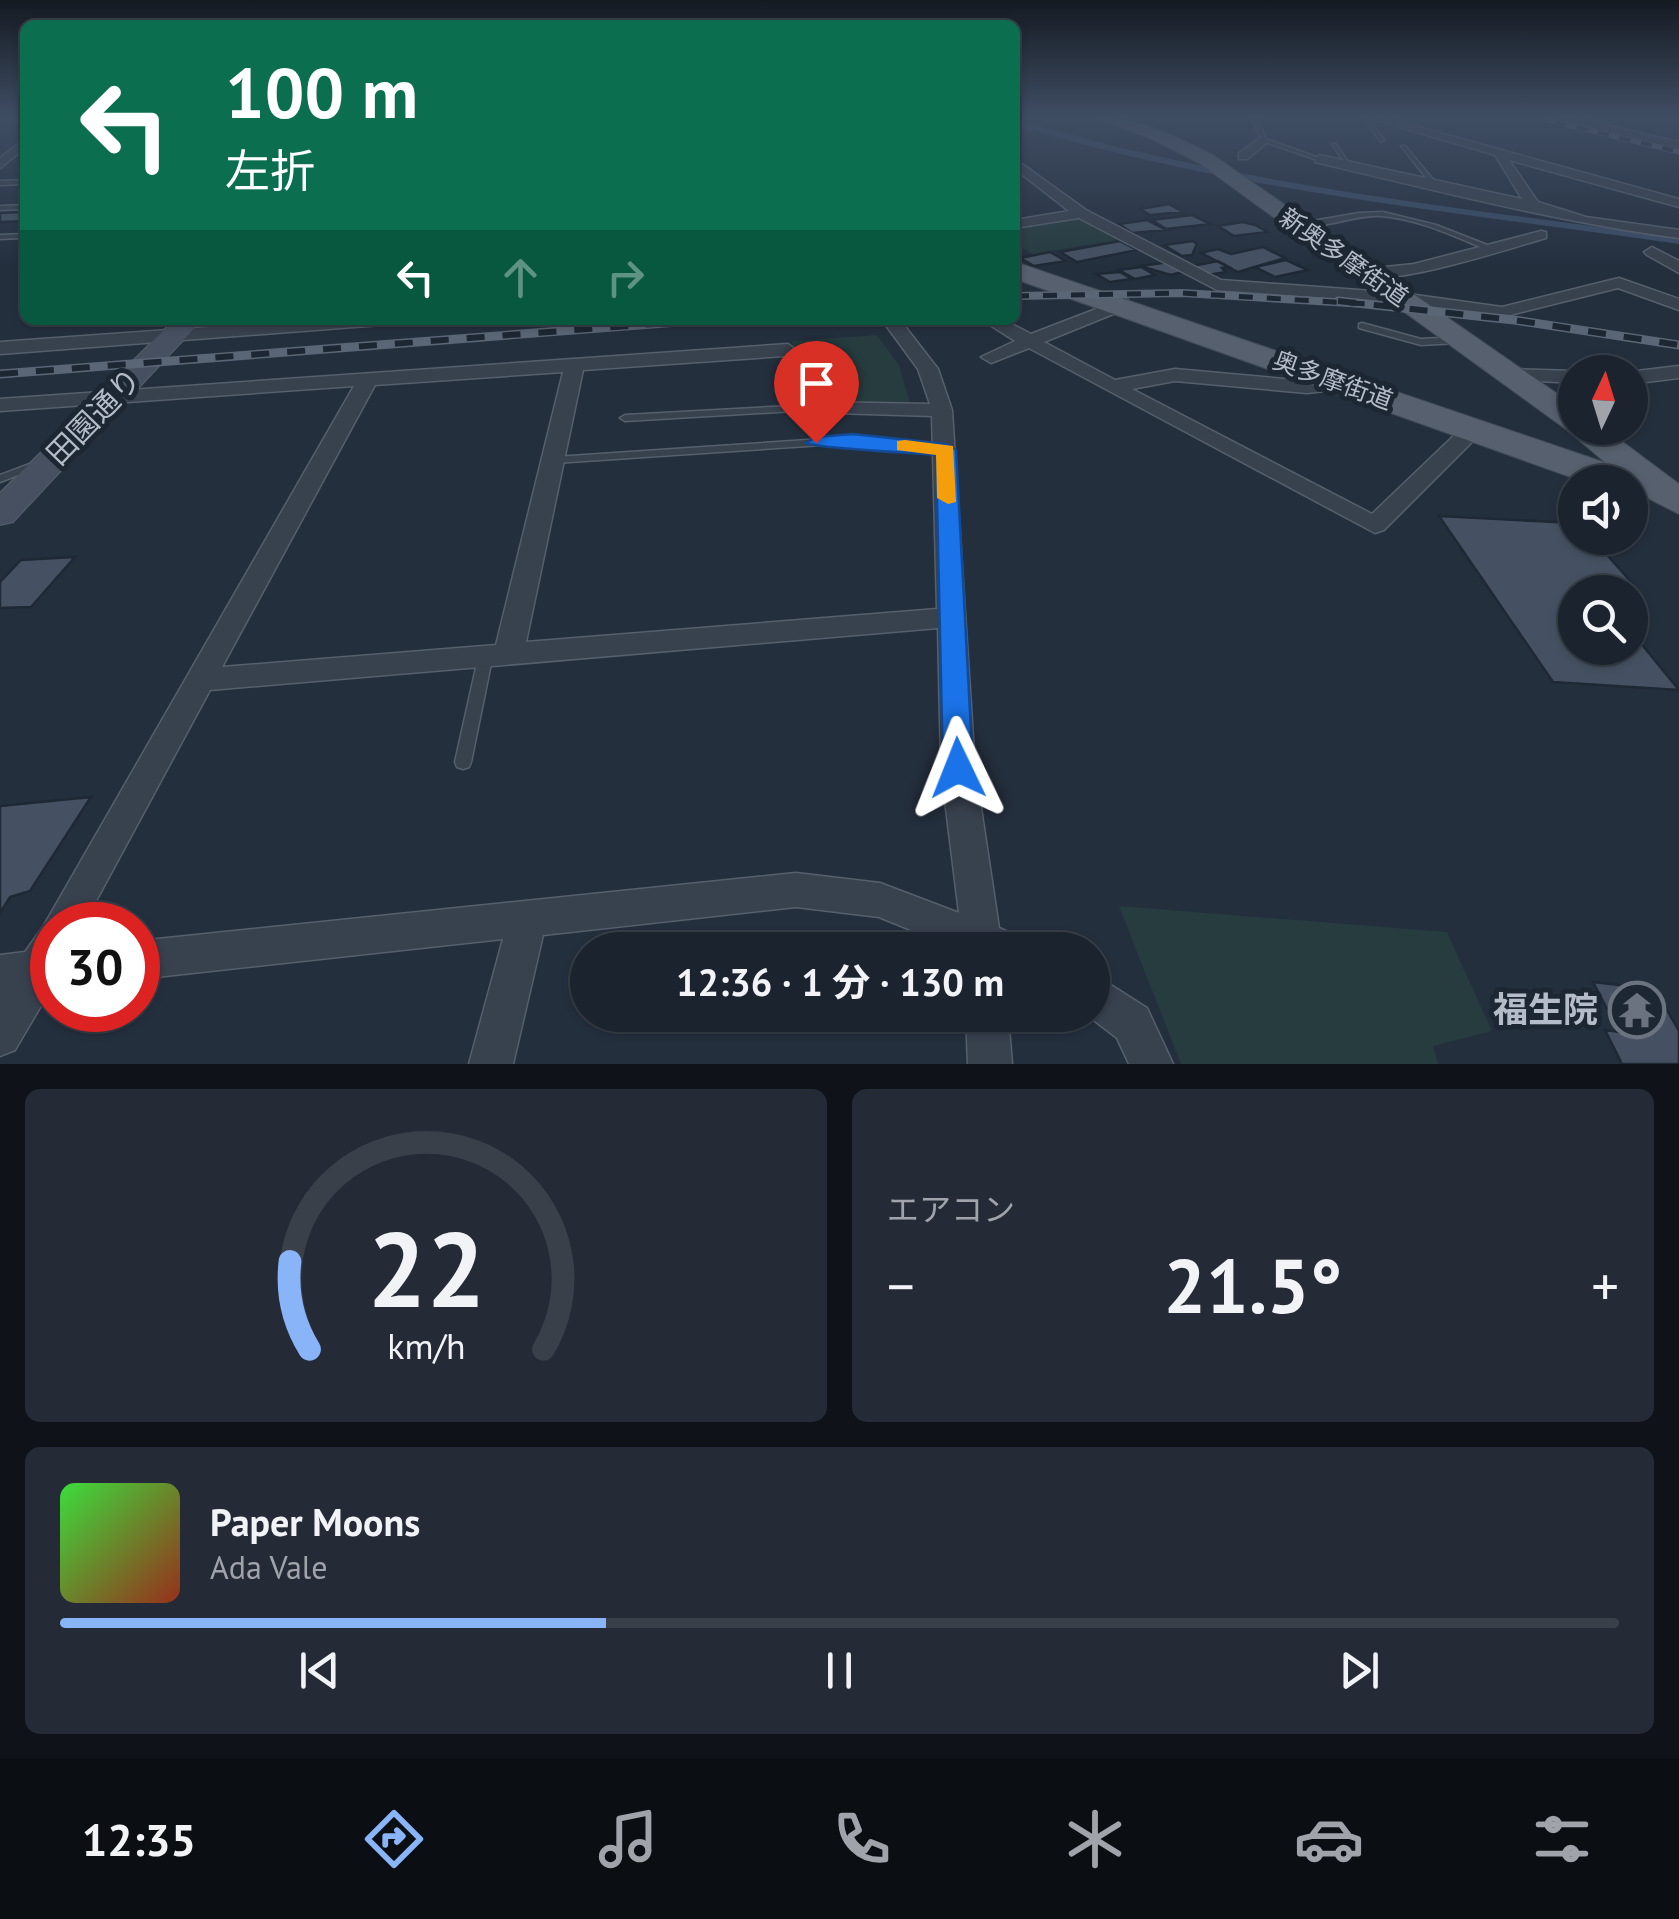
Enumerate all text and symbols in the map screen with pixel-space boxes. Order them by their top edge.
text: 100 m [225,47,418,137]
icon: left [60,60,190,190]
text: 左折 [225,141,315,199]
street label: 新奥多摩街道 [1273,201,1415,313]
icon: left [388,250,443,305]
icon: ahead [493,250,548,305]
icon: right [598,250,653,305]
pin [774,341,859,444]
street label: 奥多摩街道 [1269,344,1397,416]
north arrow [1558,355,1648,445]
map controls [1558,355,1648,665]
icon: arrive [789,356,844,411]
street label: 田園通り [37,359,149,473]
button: sound [1558,465,1648,555]
button: search [1558,575,1648,665]
position arrow [906,716,1010,820]
speed limit sign: 30 [30,902,160,1032]
text: 12:36 · 1 分 · 130 m [676,957,1004,1006]
temple icon: 福生院 [1607,980,1667,1040]
place label: 福生院 [1493,986,1598,1032]
text: エアコン [887,1188,1015,1230]
text: 22 [367,1201,485,1336]
text: 21.5° [1164,1237,1342,1334]
text: − [887,1250,915,1321]
text: + [1591,1250,1619,1321]
text: km/h [387,1323,465,1369]
text: Paper Moons [210,1497,420,1546]
text: Ada Vale [210,1546,327,1588]
icon: previous [292,1643,347,1698]
icon: pause [812,1643,867,1698]
icon: next [1332,1643,1387,1698]
icon: directions [359,1804,429,1874]
icon: music [593,1804,663,1874]
icon: phone [827,1804,897,1874]
icon: climate [1060,1804,1130,1874]
icon: car [1294,1804,1364,1874]
icon: filters [1527,1804,1597,1874]
text: 12:35 [82,1810,196,1868]

